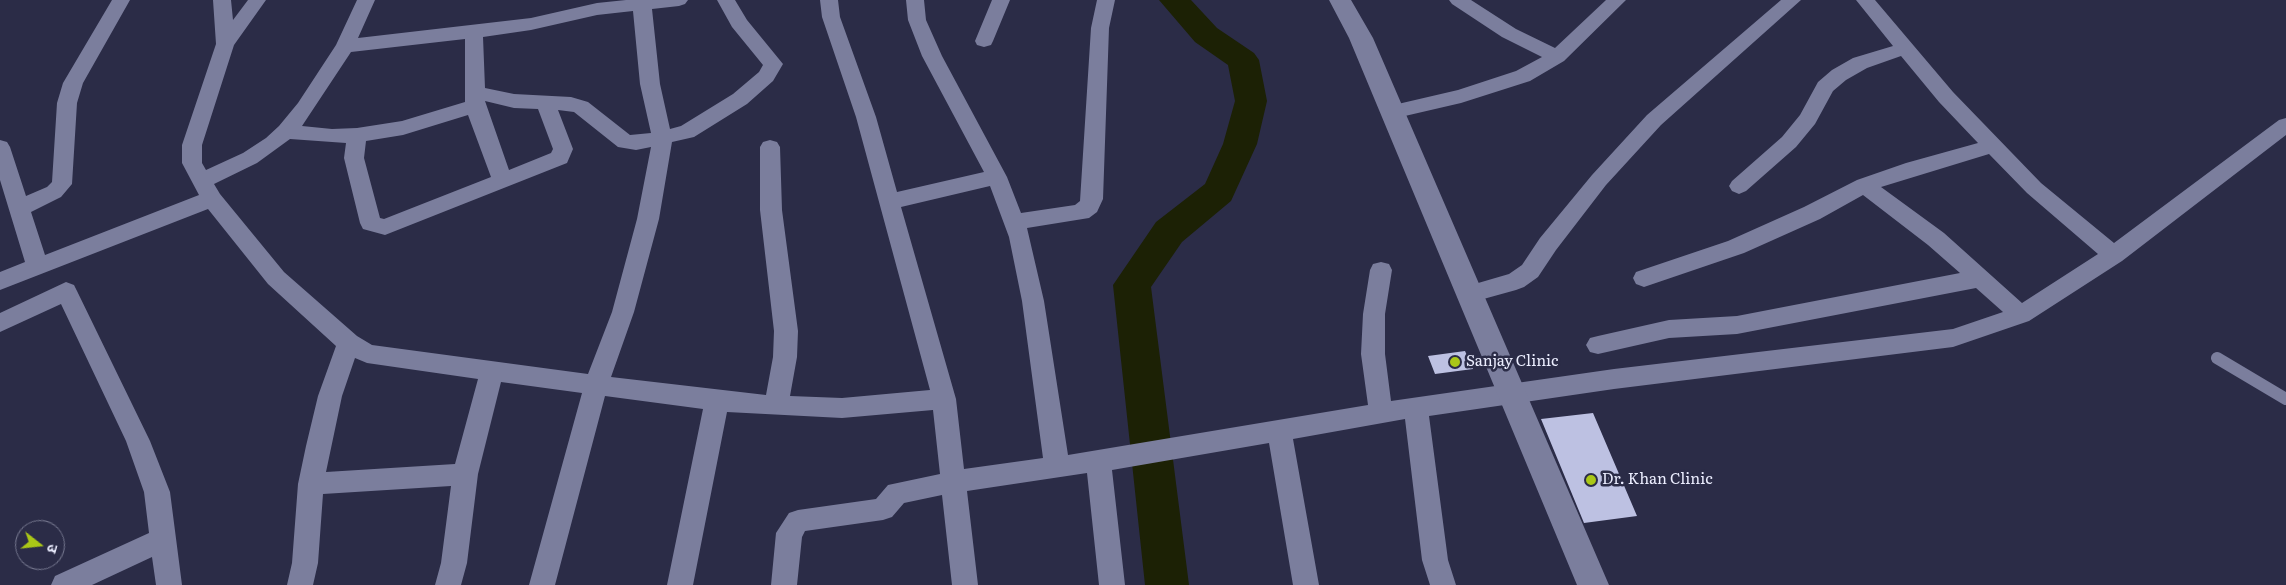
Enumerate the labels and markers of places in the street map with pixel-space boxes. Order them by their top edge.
place label: Sanjay Clinic [1466,353,1559,371]
marker: Sanjay Clinic [1448,355,1462,369]
place label: Dr. Khan Clinic [1602,471,1713,489]
marker: Dr. Khan Clinic [1584,473,1598,487]

